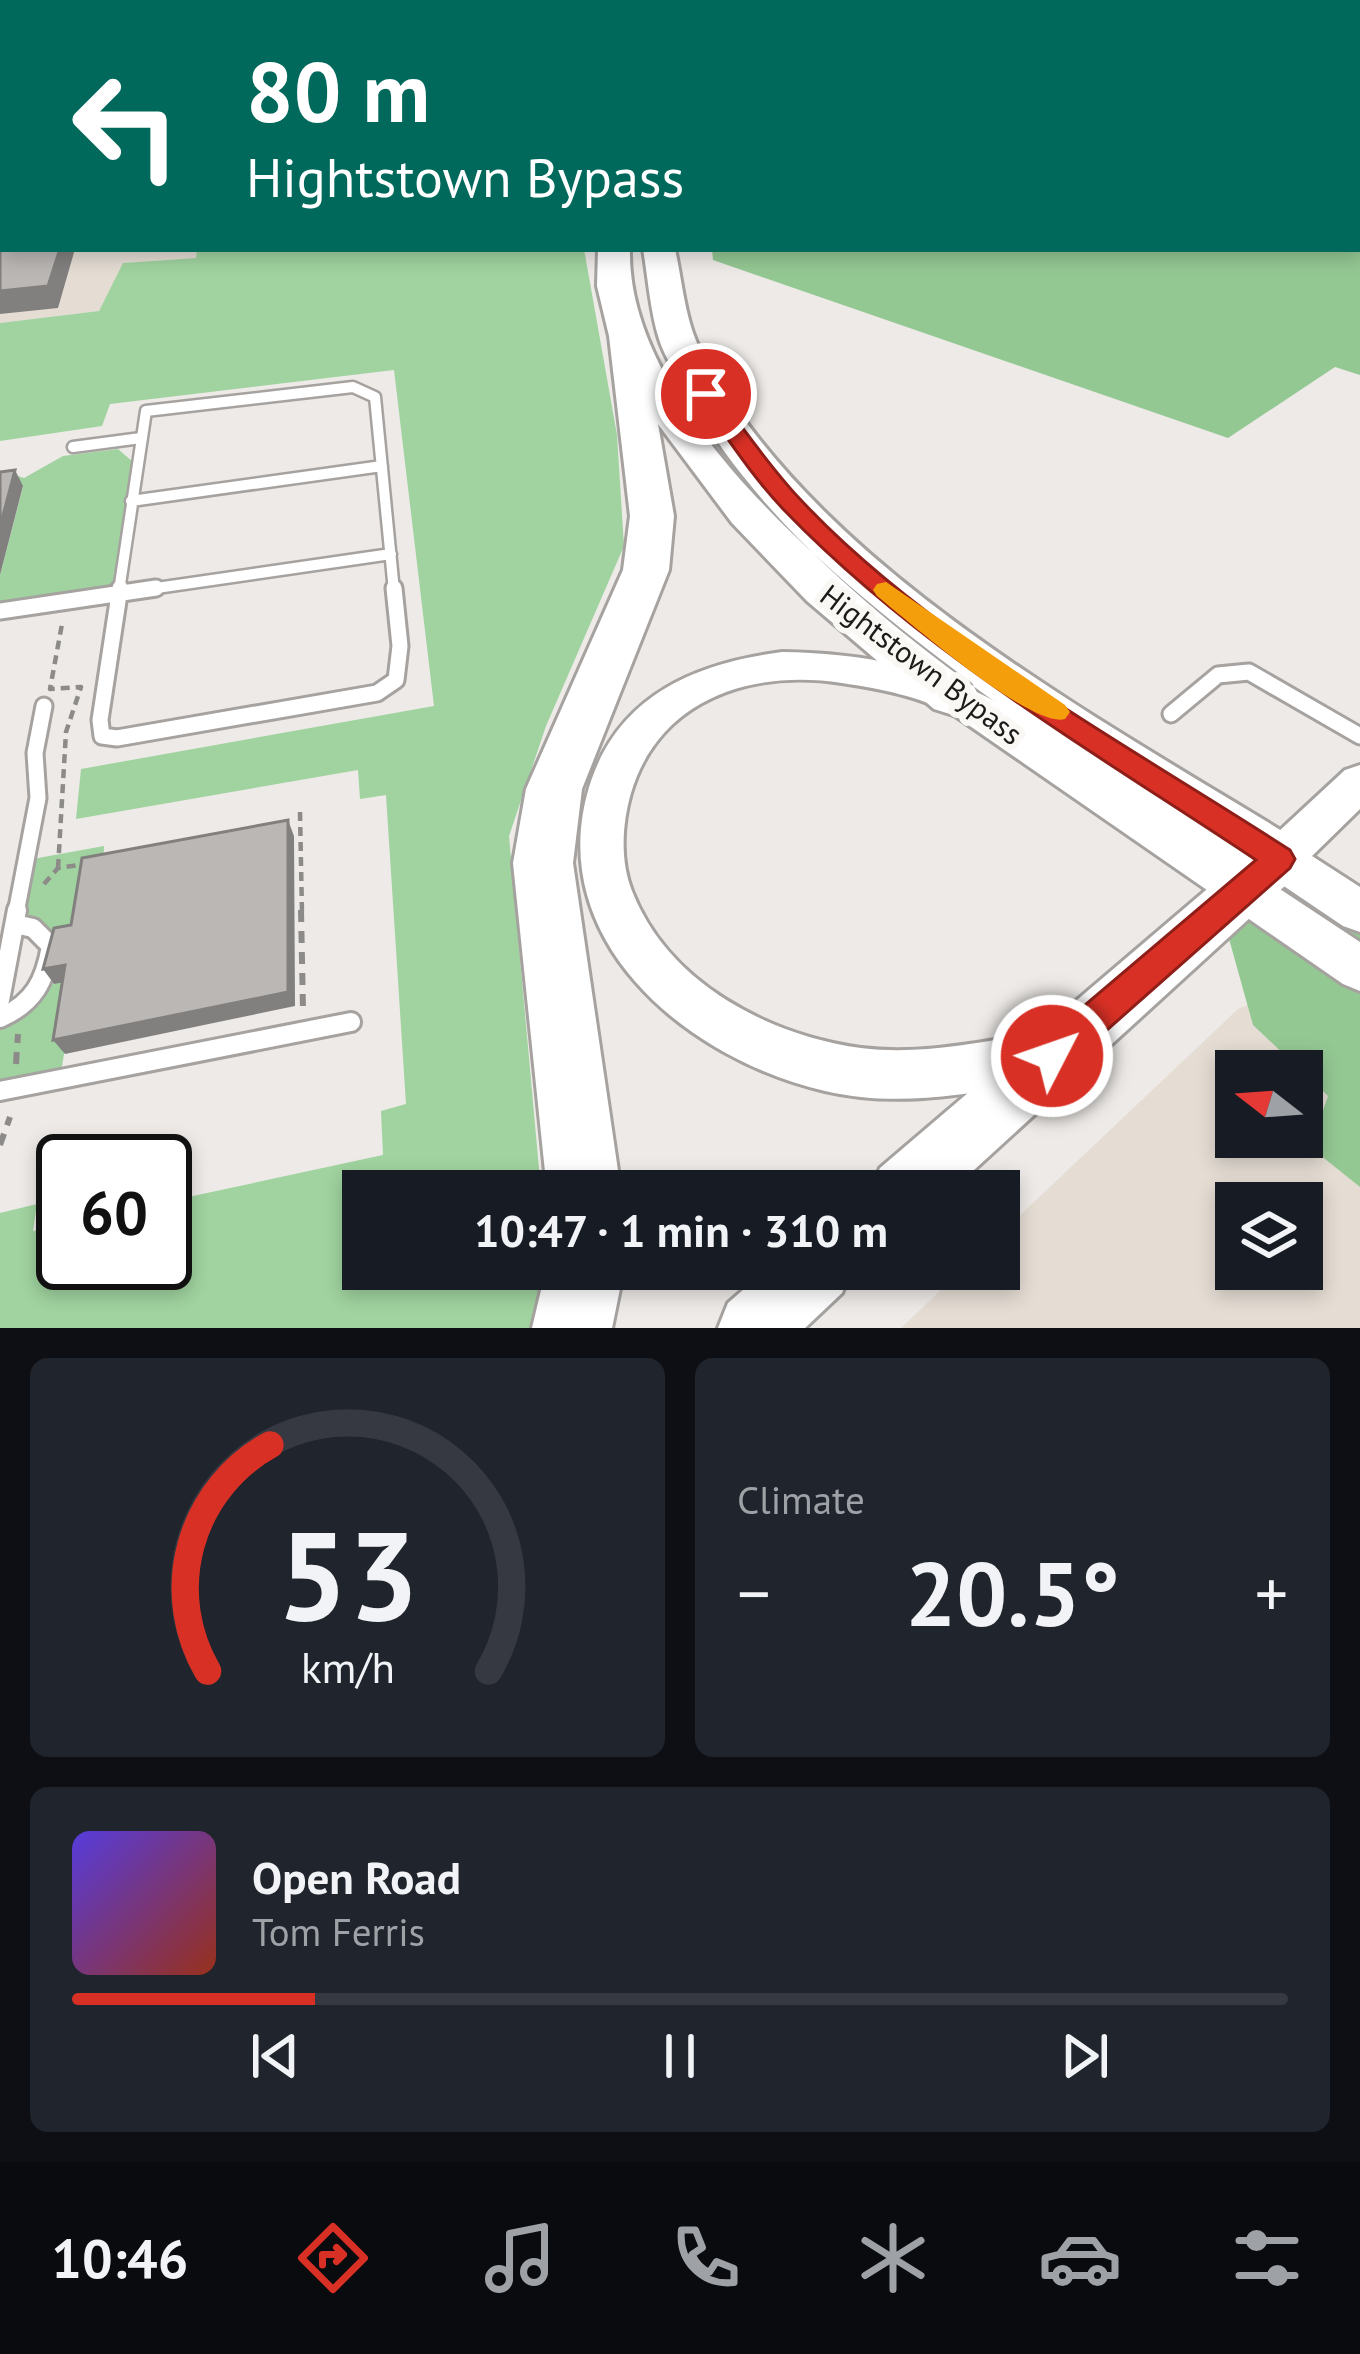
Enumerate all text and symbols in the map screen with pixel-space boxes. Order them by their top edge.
text: 80 m [246,36,430,145]
icon: left [48,48,204,204]
text: Hightstown Bypass [246,142,684,212]
pin [655,343,757,445]
icon: arrive [673,361,739,427]
street label: Hightstown Bypass [813,575,1031,753]
position arrow [989,993,1115,1119]
north arrow [1215,1050,1323,1158]
map controls [1215,1050,1323,1290]
speed limit sign: 60 [36,1134,192,1290]
button: layers [1215,1182,1323,1290]
text: 10:47 · 1 min · 310 m [474,1201,888,1259]
text: Climate [737,1474,865,1525]
text: 53 [277,1493,418,1654]
text: 20.5° [905,1534,1120,1651]
text: − [737,1550,770,1635]
text: + [1255,1550,1288,1635]
text: km/h [300,1638,395,1694]
text: Open Road [252,1848,461,1906]
text: Tom Ferris [252,1906,425,1957]
icon: previous [242,2023,308,2089]
icon: pause [647,2023,713,2089]
icon: next [1052,2023,1118,2089]
icon: directions [291,2216,375,2300]
icon: music [478,2216,562,2300]
icon: phone [664,2216,748,2300]
icon: climate [851,2216,935,2300]
icon: car [1038,2216,1122,2300]
icon: filters [1225,2216,1309,2300]
text: 10:46 [51,2223,188,2293]

